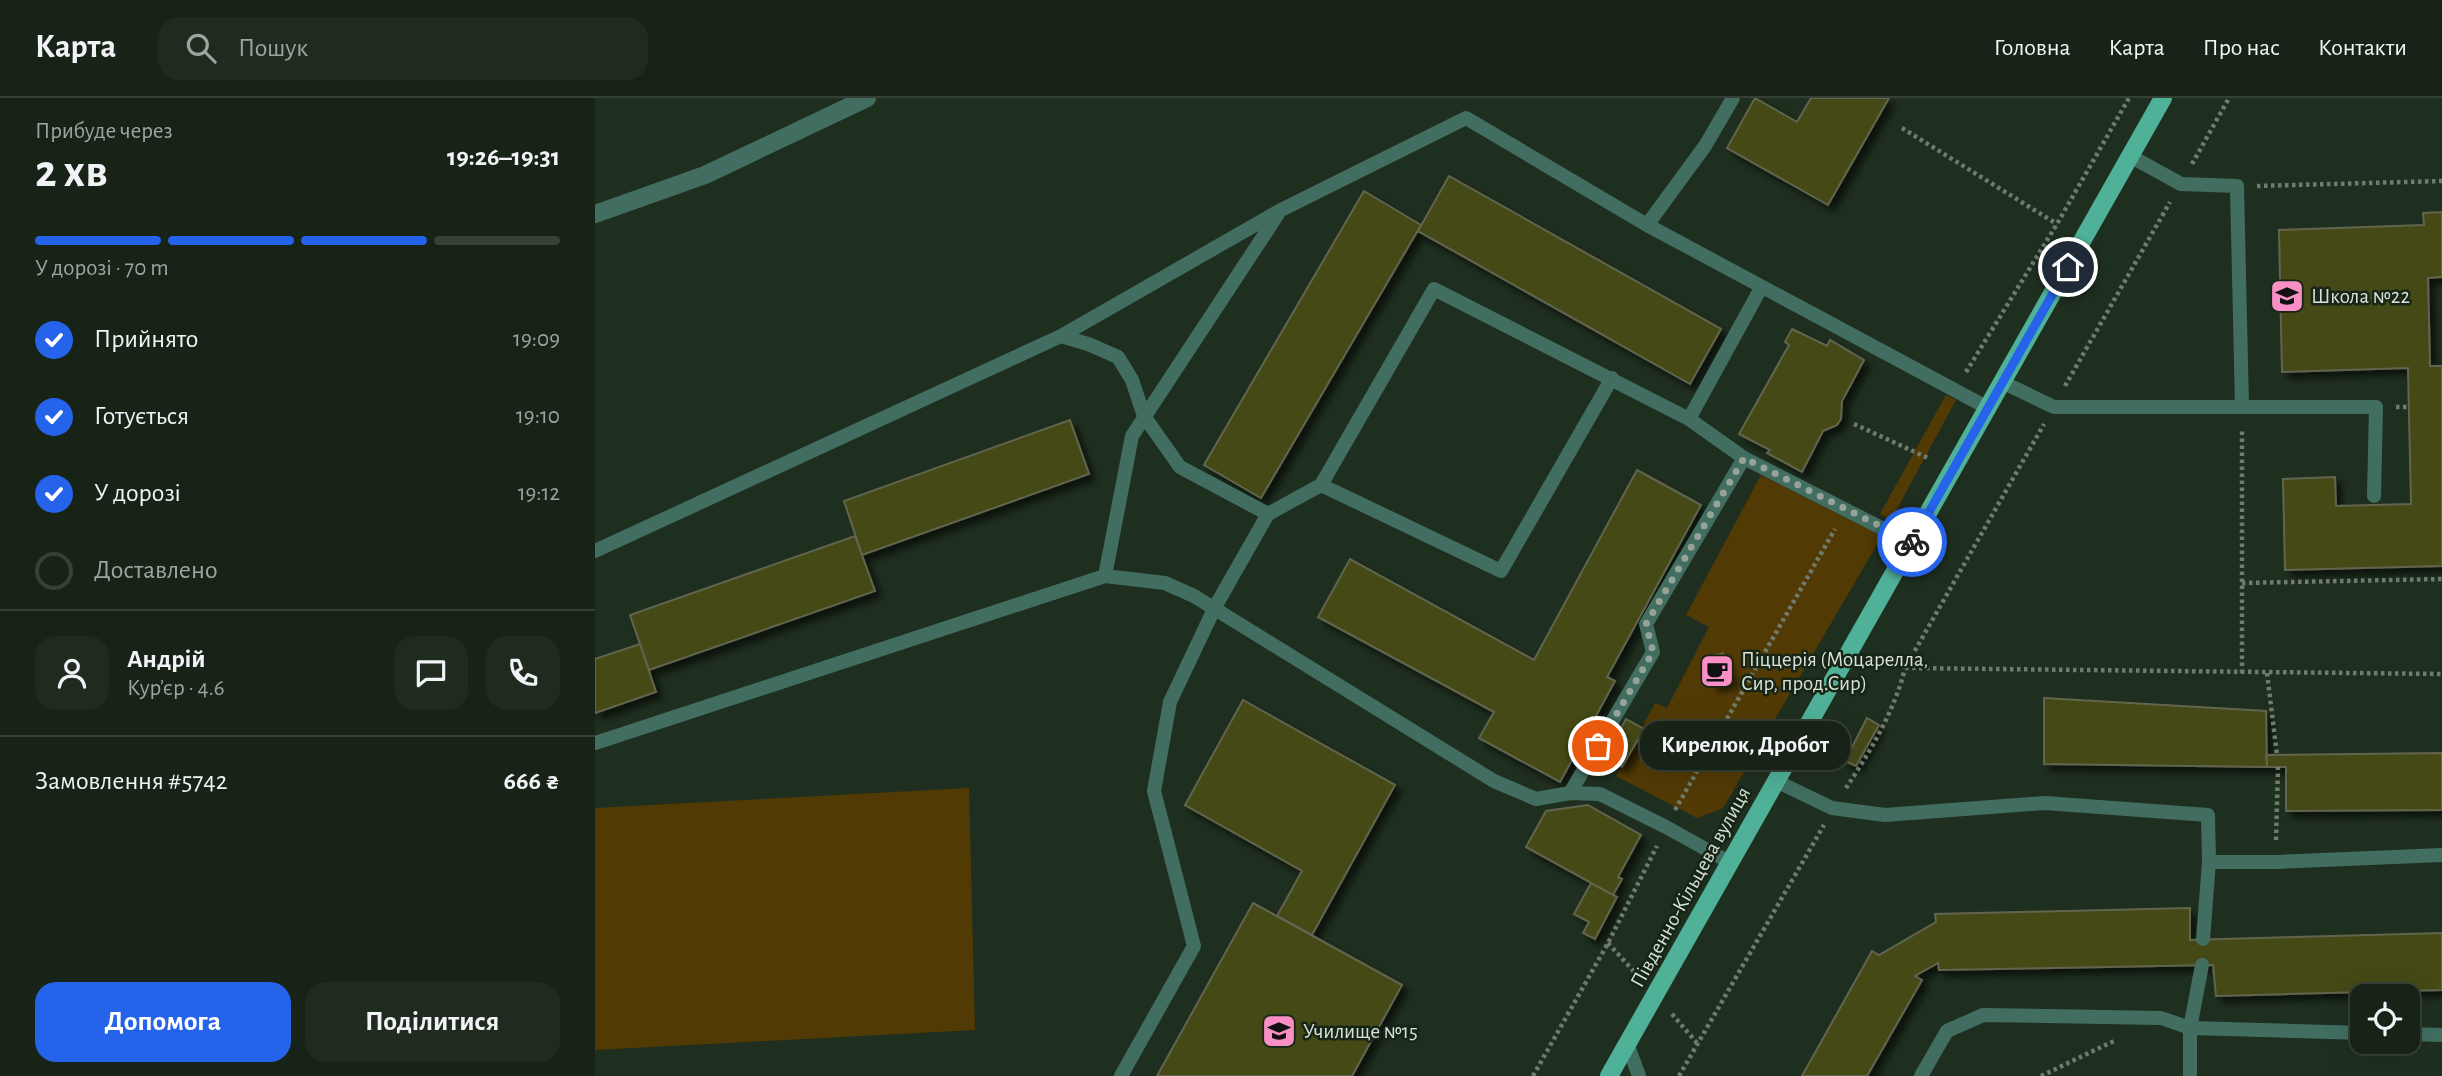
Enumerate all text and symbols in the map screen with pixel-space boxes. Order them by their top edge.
search box [158,17,648,80]
icon: search [182,29,220,67]
text: Карта [35,31,116,64]
text: Пошук [238,35,308,61]
text: Головна [1994,36,2070,60]
text: Карта [2108,36,2165,60]
text: Про нас [2203,36,2280,60]
text: Контакти [2318,36,2407,60]
text: Прибуде через [35,120,173,143]
text: 19:26–19:31 [447,144,560,170]
text: 2 хв [35,149,108,195]
pin [2038,237,2098,297]
icon: home [2049,248,2087,286]
text: У дорозі · 70 m [35,257,169,280]
school or university icon: Школа №22 [2268,277,2306,315]
place label: Школа №22 [2311,286,2410,307]
icon: check [35,321,73,359]
text: Прийнято [94,326,198,352]
text: 19:09 [513,328,560,351]
icon: check [35,398,73,436]
text: Готується [94,403,189,429]
text: 19:10 [516,405,560,428]
icon: check [35,475,73,513]
text: У дорозі [94,480,181,506]
text: 19:12 [518,482,560,505]
courier [1877,507,1947,577]
icon: bike [1893,523,1931,561]
text: Доставлено [94,557,218,583]
button: person [35,636,109,710]
button: chat [394,636,468,710]
button: phone [486,636,560,710]
text: Андрій [127,646,206,672]
place label: Піццерія (Моцарелла, Сир, прод.Сир) [1741,649,1928,694]
cafe icon: Піццерія (Моцарелла, Сир, прод.Сир) [1698,652,1736,690]
text: Кур’єр · 4.6 [127,677,225,700]
pin [1568,716,1628,776]
callout: Кирелюк, Дробот [1640,722,1850,770]
icon: bag [1579,727,1617,765]
text: Кирелюк, Дробот [1661,734,1829,757]
text: Замовлення #5742 [35,768,228,794]
text: 666 ₴ [503,768,560,794]
street label: Південно-Кільцева вулиця [1627,783,1754,991]
button: Допомога [35,982,291,1062]
button: Поділитися [305,982,560,1062]
map controls [2350,984,2420,1054]
button: locate [2350,984,2420,1054]
school or university icon: Училище №15 [1260,1012,1298,1050]
place label: Училище №15 [1303,1021,1418,1042]

